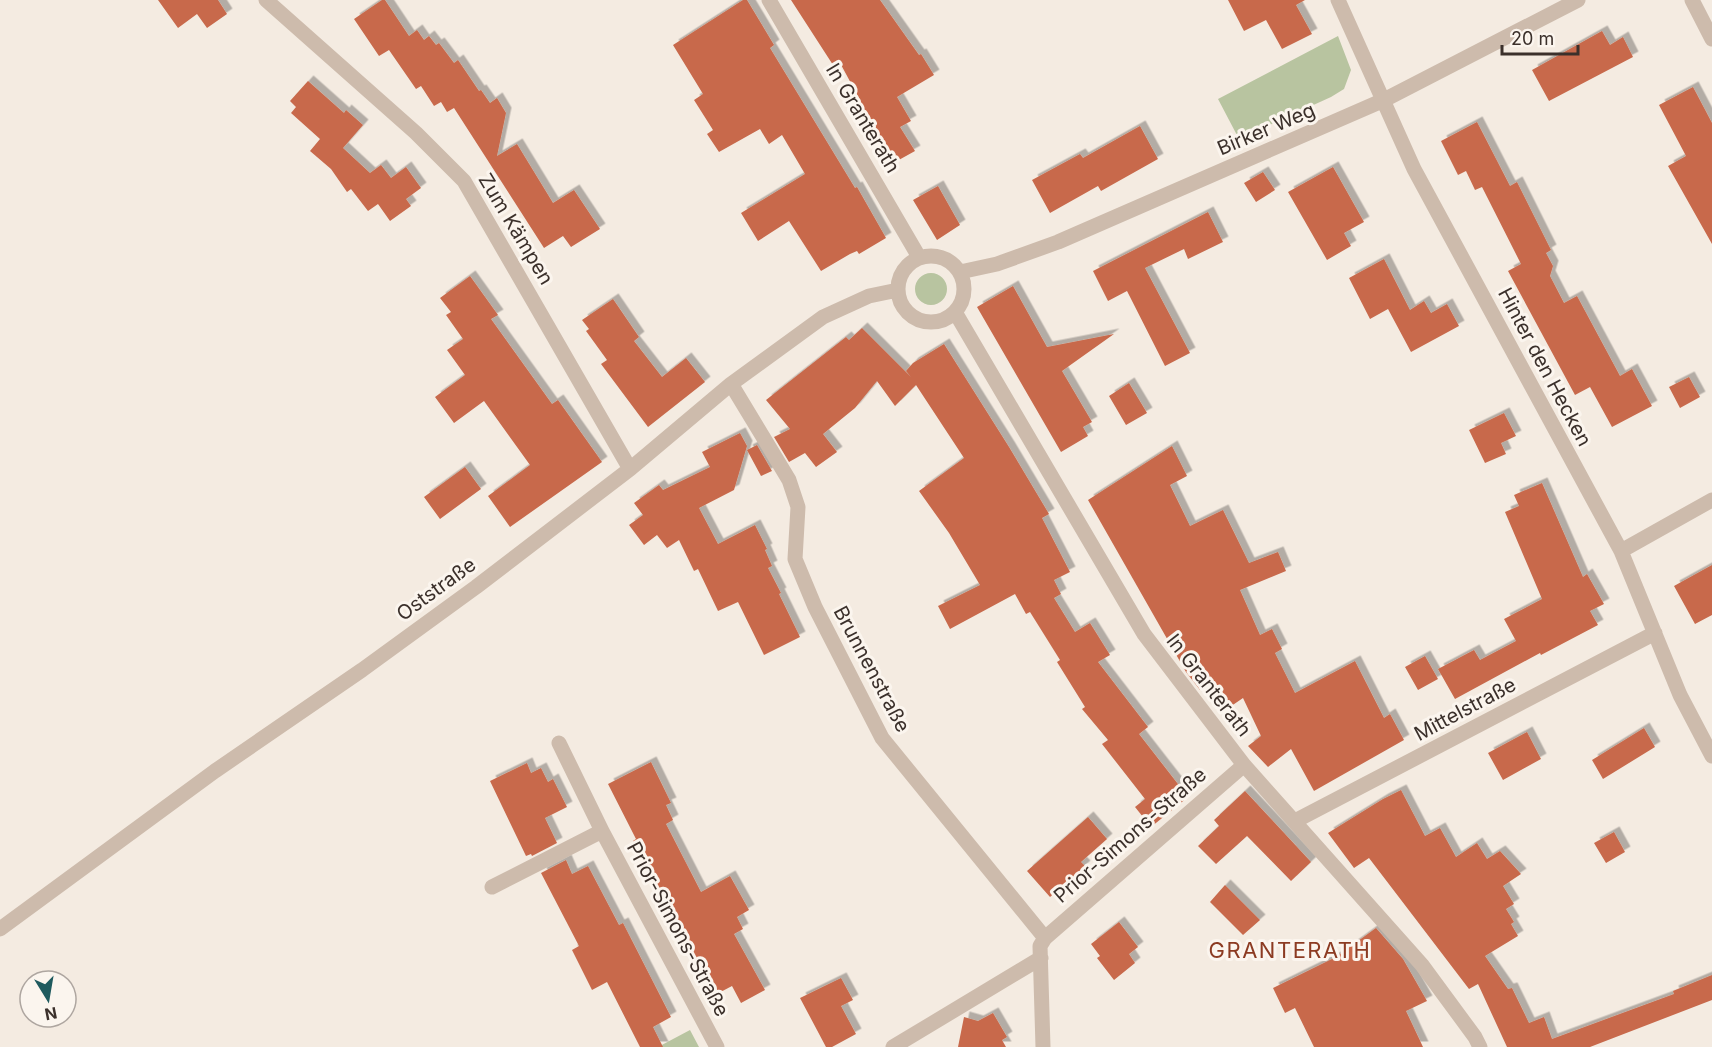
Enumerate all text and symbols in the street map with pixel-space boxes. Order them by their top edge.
scale bar [1502,18,1578,56]
text: 20 m [1511,28,1554,49]
street label: In Granterath [821,59,905,177]
street label: Birker Weg [1214,98,1318,160]
street label: Zum Kämpen [473,169,559,289]
street label: Hinter den Hecken [1493,284,1597,450]
street label: Oststraße [392,552,480,626]
street label: Brunnenstraße [829,602,915,736]
street label: In Granterath [1162,629,1256,741]
street label: Mittelstraße [1410,672,1520,746]
street label: Prior-Simons-Straße [1049,762,1211,908]
street label: Prior-Simons-Straße [622,838,734,1020]
district label: GRANTERATH [1209,937,1371,963]
north arrow [18,969,78,1029]
text: N [43,1003,59,1025]

